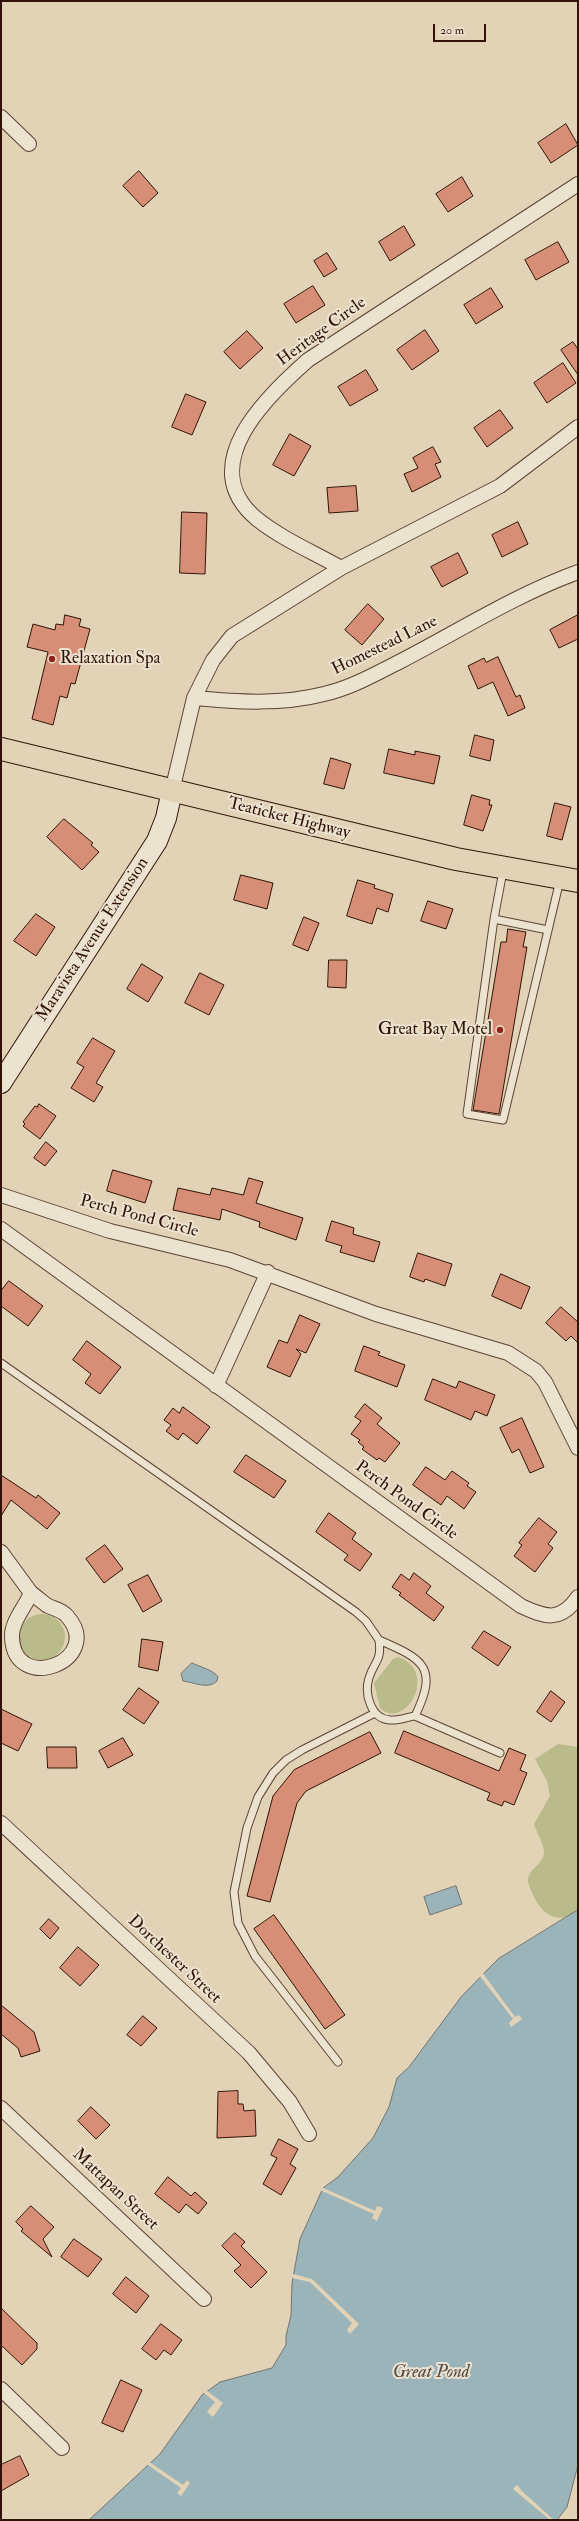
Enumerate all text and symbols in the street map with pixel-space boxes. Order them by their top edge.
scale bar [435,16,488,42]
text: 20 m [440,23,464,38]
street label: Heritage Circle [274,293,370,371]
street label: Homestead Lane [329,612,441,680]
place label: Relaxation Spa [60,649,161,669]
marker: Relaxation Spa [47,654,57,664]
street label: Teaticket Highway [226,794,352,844]
street label: Maravista Avenue Extension [32,854,154,1026]
place label: Great Bay Motel [378,1020,492,1040]
marker: Great Bay Motel [495,1025,505,1035]
street label: Perch Pond Circle [77,1191,201,1243]
street label: Perch Pond Circle [351,1457,461,1545]
street label: Dorchester Street [123,1911,225,2009]
street label: Mattapan Street [68,2145,162,2235]
water label: Great Pond [393,2362,469,2384]

